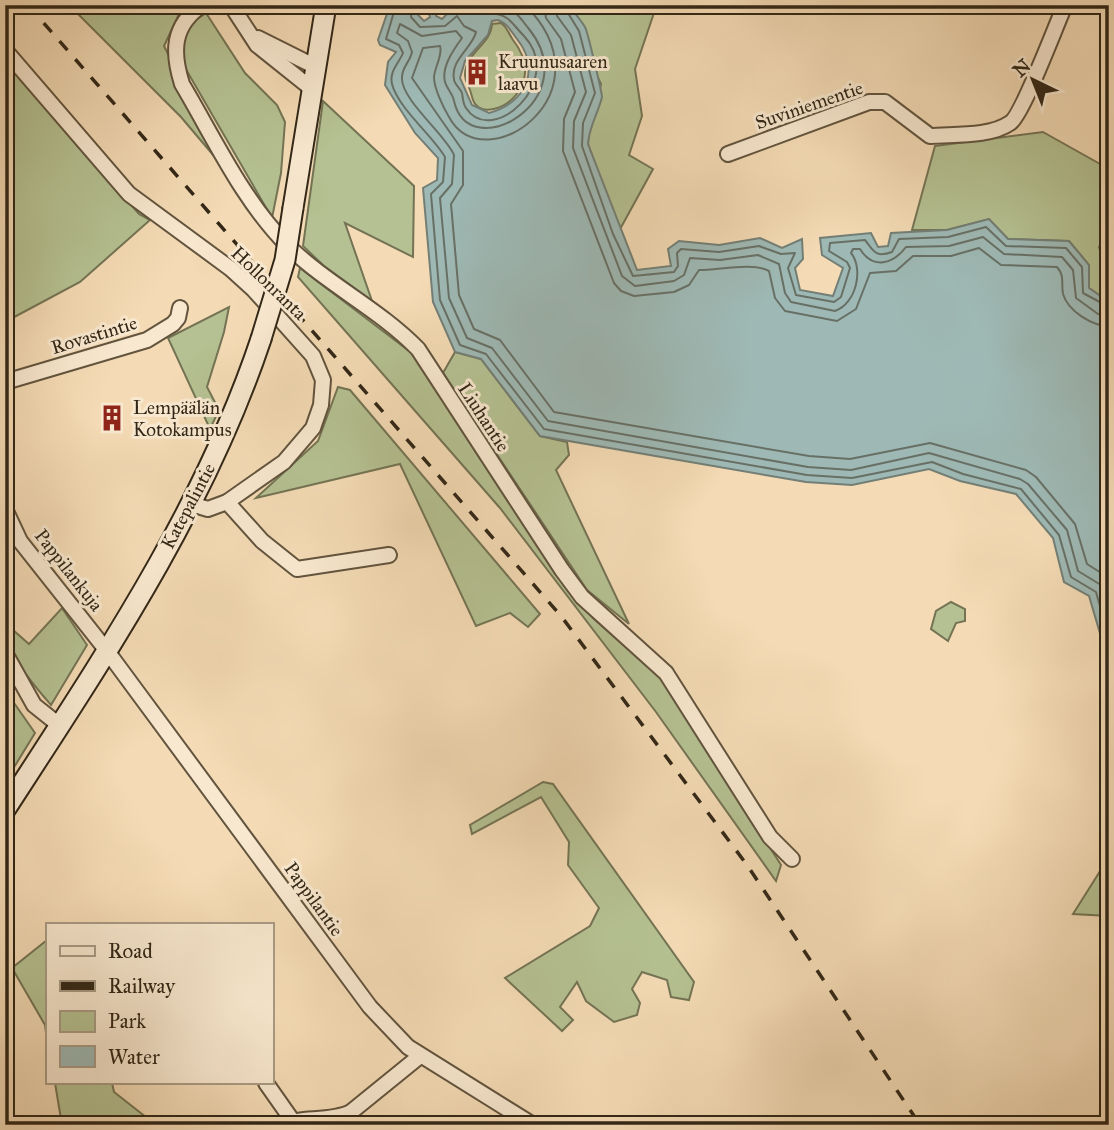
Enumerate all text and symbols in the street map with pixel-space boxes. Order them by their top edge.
north arrow [998,46,1068,116]
place label: Kruunusaaren laavu [498,50,607,95]
text: N [1008,54,1035,82]
building icon: Kruunusaaren laavu [462,57,492,87]
street label: Suviniementie [752,76,866,134]
street label: Hollonranta [226,241,312,325]
street label: Rovastintie [48,311,140,359]
street label: Liuhantie [453,378,515,456]
place label: Lempäälän Kotokampus [133,396,232,441]
building icon: Lempäälän Kotokampus [97,403,127,433]
street label: Katepalintie [156,459,220,553]
street label: Pappilankuja [30,524,109,616]
street label: Pappilantie [279,857,349,941]
legend [46,923,273,1084]
text: Road [108,938,153,964]
text: Railway [108,973,176,999]
text: Park [108,1008,146,1034]
text: Water [108,1044,160,1070]

